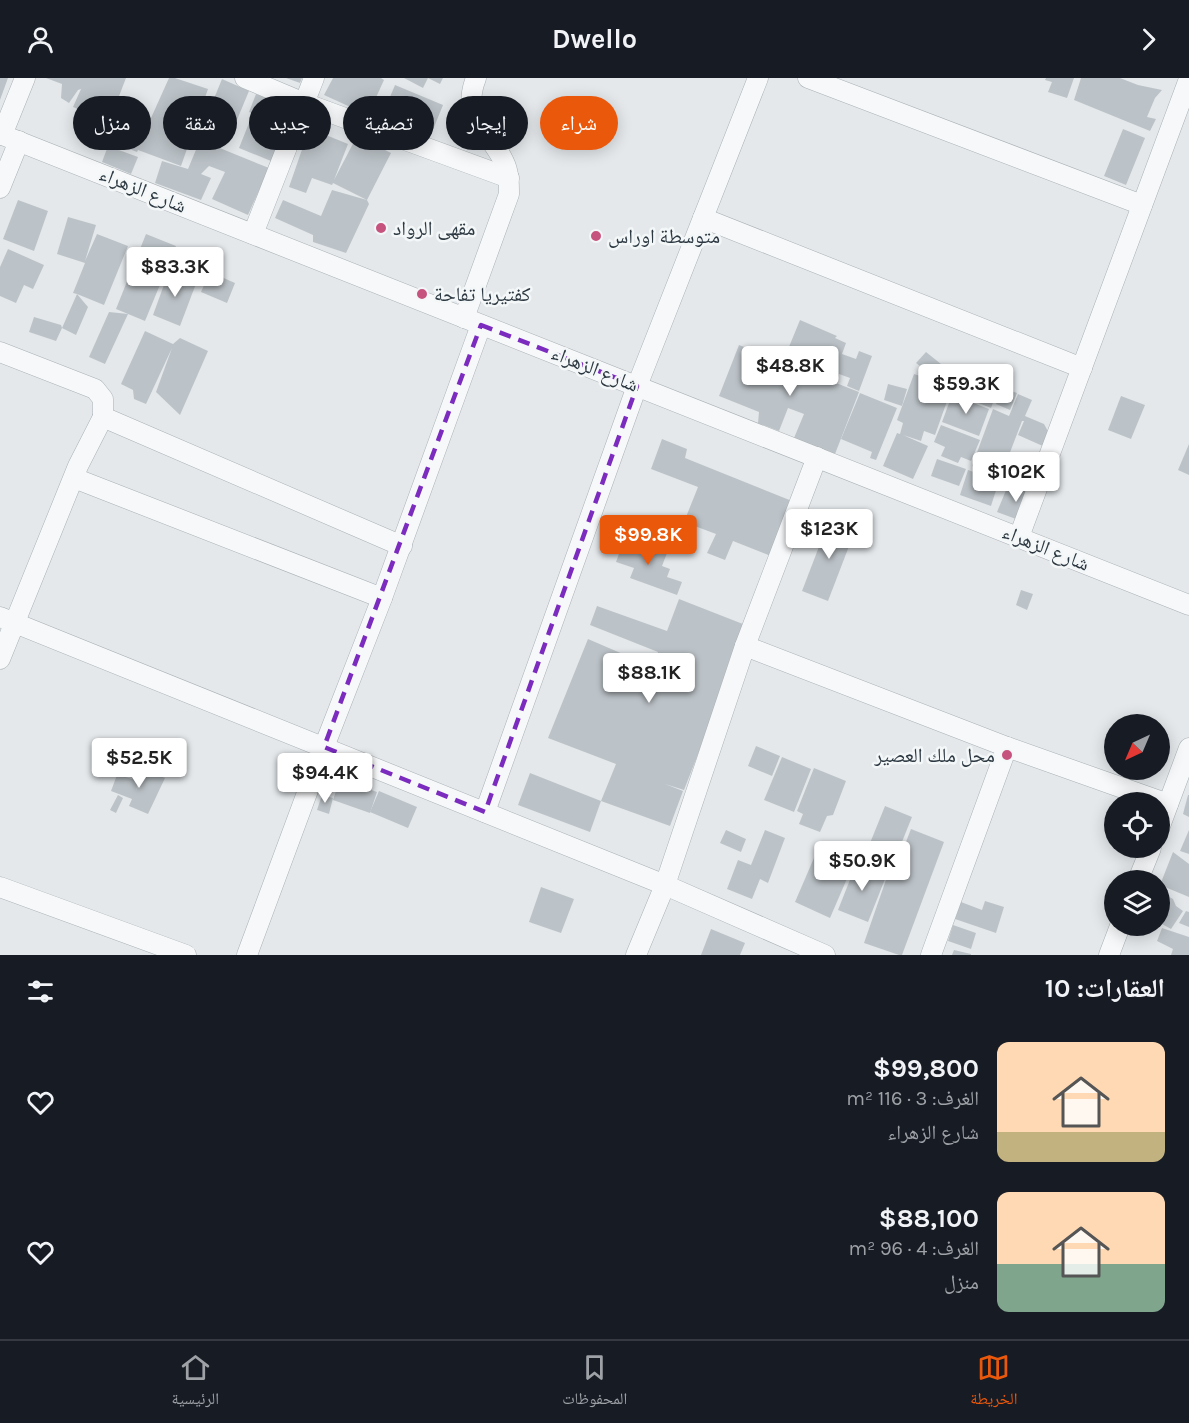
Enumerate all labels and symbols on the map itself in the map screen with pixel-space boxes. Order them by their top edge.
street label: شارع الزهراء [96,162,190,219]
place label: مقهى الرواد [393,217,475,240]
marker: مقهى الرواد [374,221,388,235]
place label: متوسطة اوراس [608,225,720,248]
marker: متوسطة اوراس [589,229,603,243]
pin: $83.3K [126,247,224,298]
place label: كفتيريا تفاحة [434,283,531,306]
marker: كفتيريا تفاحة [415,287,429,301]
street label: شارع الزهراء [548,341,642,398]
pin: $48.8K [741,346,839,397]
pin: $59.3K [917,364,1015,415]
pin: $102K [974,452,1058,503]
pin: $123K [787,509,871,560]
pin: $99.8K [599,515,697,566]
street label: شارع الزهراء [999,520,1093,577]
pin: $88.1K [600,653,698,704]
north arrow [1104,714,1170,780]
pin: $52.5K [90,738,188,789]
place label: محل ملك العصير [873,744,995,767]
marker: محل ملك العصير [1000,748,1014,762]
pin: $94.4K [276,753,374,804]
pin: $50.9K [813,841,911,892]

